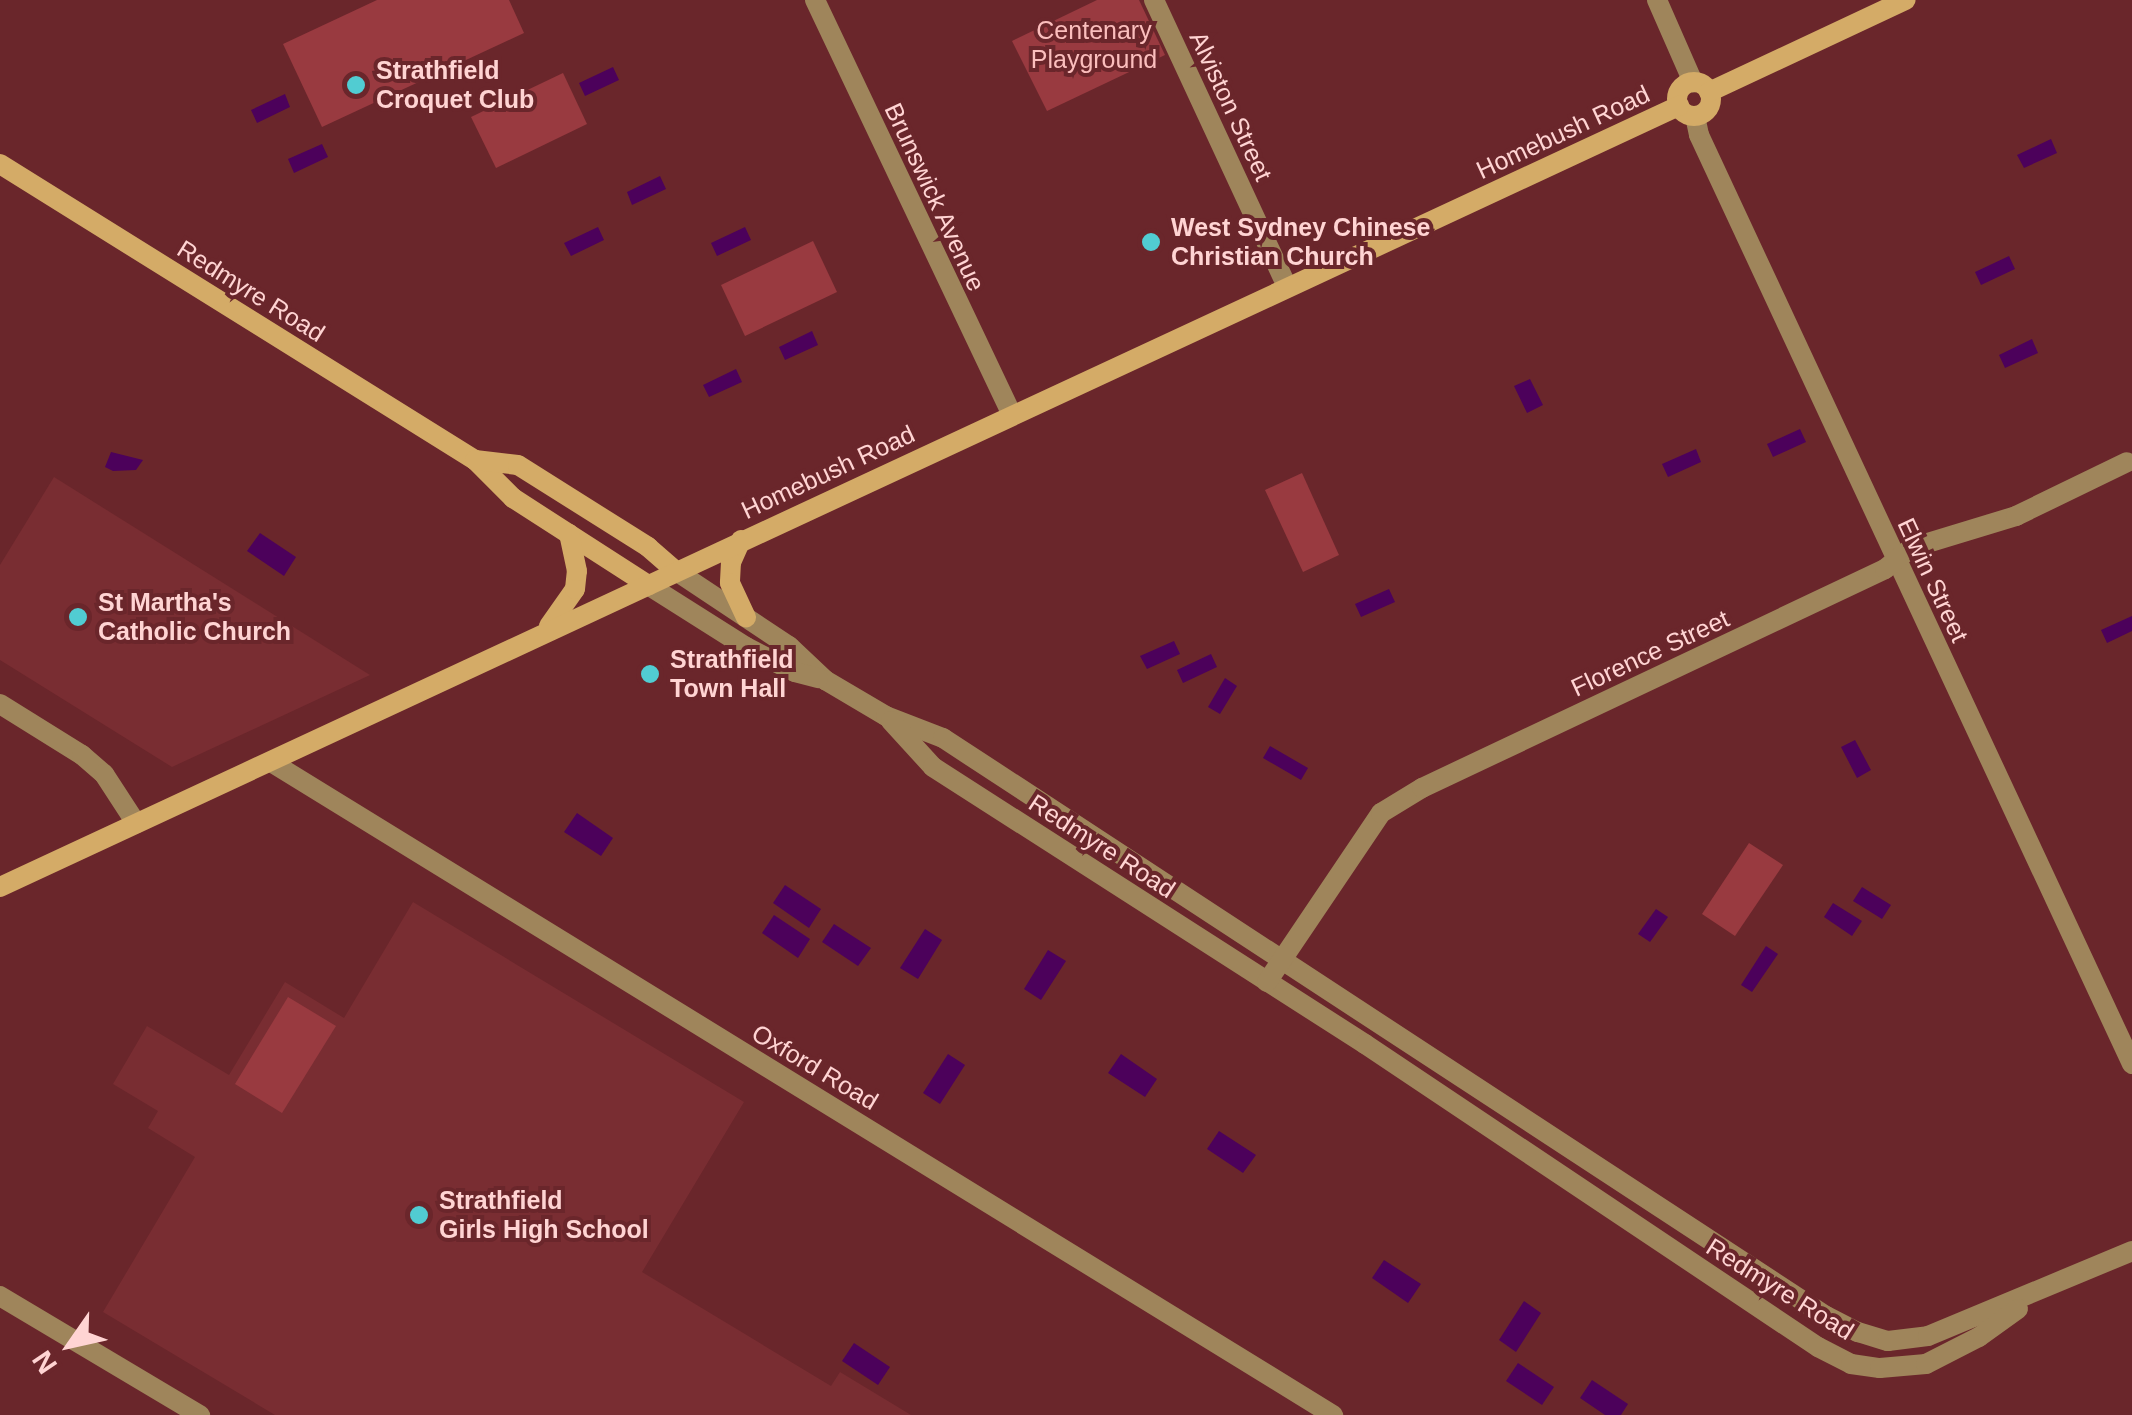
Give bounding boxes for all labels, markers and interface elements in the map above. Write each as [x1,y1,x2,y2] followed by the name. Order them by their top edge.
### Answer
[1031,16,1157,75] park label: Centenary Playground
[1183,27,1279,185] street label: Alviston Street
[376,56,534,115] place label: Strathfield Croquet Club
[345,74,367,96] marker: Strathfield Croquet Club
[1472,79,1654,185] street label: Homebush Road
[878,98,992,296] street label: Brunswick Avenue
[1171,213,1430,272] place label: West Sydney Chinese Christian Church
[1140,231,1162,253] marker: West Sydney Chinese Christian Church
[172,234,330,348] street label: Redmyre Road
[737,419,919,525] street label: Homebush Road
[1891,513,1975,647] street label: Elwin Street
[98,588,291,647] place label: St Martha's Catholic Church
[1566,603,1734,703] street label: Florence Street
[67,606,89,628] marker: St Martha's Catholic Church
[670,645,794,704] place label: Strathfield Town Hall
[639,663,661,685] marker: Strathfield Town Hall
[1023,788,1181,904] street label: Redmyre Road
[747,1018,883,1116] street label: Oxford Road
[439,1186,649,1245] place label: Strathfield Girls High School
[408,1204,430,1226] marker: Strathfield Girls High School
[1701,1232,1859,1346] street label: Redmyre Road
[20,1295,120,1395] north arrow
[26,1345,63,1379] text: N

